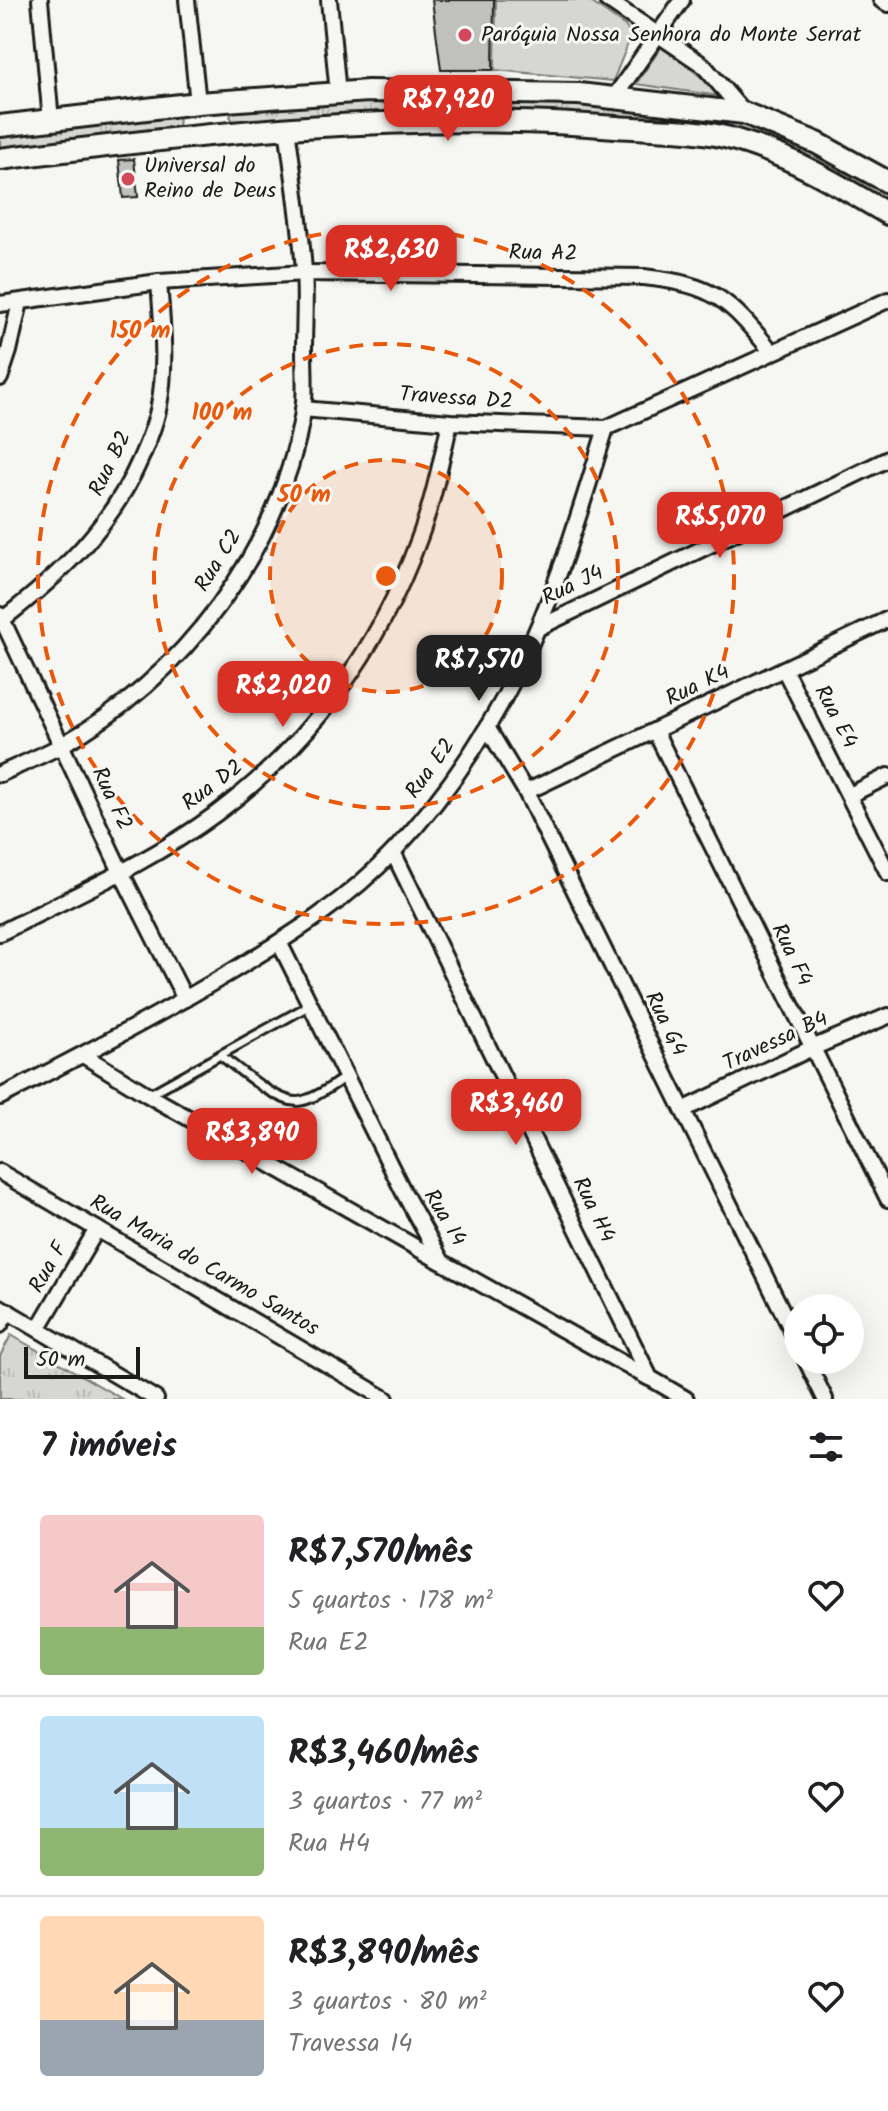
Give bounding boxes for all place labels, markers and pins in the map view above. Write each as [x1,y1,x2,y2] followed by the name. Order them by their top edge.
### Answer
[481,18,862,53] place label: Paróquia Nossa Senhora do Monte Serrat
[456,26,474,44] marker: Paróquia Nossa Senhora do Monte Serrat
[374,75,522,143] pin: R$7,920
[144,149,277,209] place label: Universal do Reino de Deus
[119,170,137,188] marker: Universal do Reino de Deus
[317,225,465,293] pin: R$2,630
[646,492,794,560] pin: R$5,070
[372,562,400,590] centre of rings
[405,635,553,703] pin: R$7,570
[209,661,357,729] pin: R$2,020
[442,1079,590,1147] pin: R$3,460
[178,1108,326,1176] pin: R$3,890

